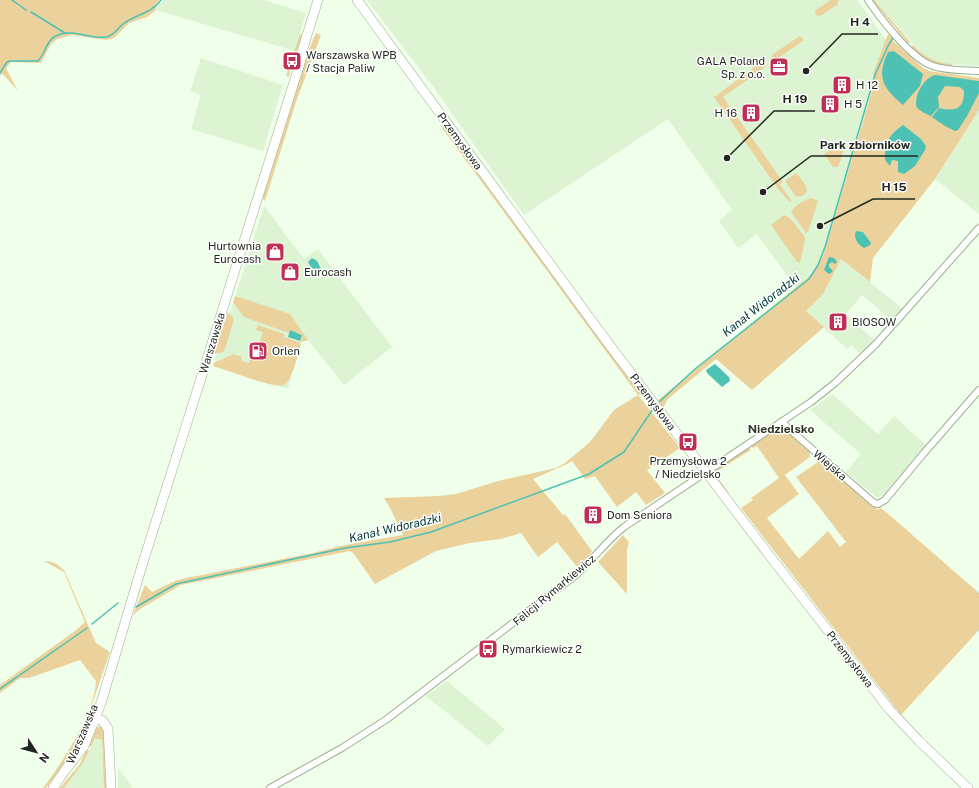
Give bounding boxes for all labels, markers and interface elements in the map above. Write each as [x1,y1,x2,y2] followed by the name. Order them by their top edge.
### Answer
[842,10,878,34] callout: H 4
[850,15,870,29] text: H 4
[306,49,397,74] place label: Warszawska WPB / Stacja Paliw
[281,50,303,72] bus stop icon: Warszawska WPB / Stacja Paliw
[697,55,765,80] place label: GALA Poland Sp. z o.o.
[768,56,790,78] office icon: GALA Poland Sp. z o.o.
[831,74,853,96] building icon: H 12
[856,79,879,91] place label: H 12
[774,87,815,111] callout: H 19
[783,92,808,106] text: H 19
[819,93,841,115] building icon: H 5
[844,98,862,110] place label: H 5
[740,102,762,124] building icon: H 16
[715,107,737,119] place label: H 16
[435,110,485,172] street label: Przemysłowa
[811,132,918,156] callout: Park zbiorników
[820,138,911,152] text: Park zbiorników
[873,175,915,199] callout: H 15
[881,180,907,194] text: H 15
[208,240,261,265] place label: Hurtownia Eurocash
[264,241,286,263] shop icon: Hurtownia Eurocash
[279,261,301,283] shop icon: Eurocash
[304,266,351,278] place label: Eurocash
[720,270,802,340] water label: Kanał Widoradzki
[197,311,227,375] street label: Warszawska
[827,311,849,333] building icon: BIOSOW
[852,316,897,328] place label: BIOSOW
[247,340,269,362] fuel station icon: Orlen
[272,345,300,357] place label: Orlen
[628,371,678,433] street label: Przemysłowa
[748,422,814,436] district label: Niedzielsko
[677,431,699,453] bus stop icon: Przemysłowa 2 / Niedzielsko
[811,447,849,483] street label: Wiejska
[649,455,727,480] place label: Przemysłowa 2 / Niedzielsko
[582,504,604,526] building icon: Dom Seniora
[607,509,672,521] place label: Dom Seniora
[348,511,442,545] water label: Kanał Widoradzki
[510,552,598,628] street label: Felicji Rymarkiewicz
[824,629,876,689] street label: Przemysłowa
[477,638,499,660] bus stop icon: Rymarkiewicz 2
[502,643,582,655] place label: Rymarkiewicz 2
[64,703,100,765] street label: Warszawska
[16,732,56,772] north arrow
[37,751,51,765] text: N

